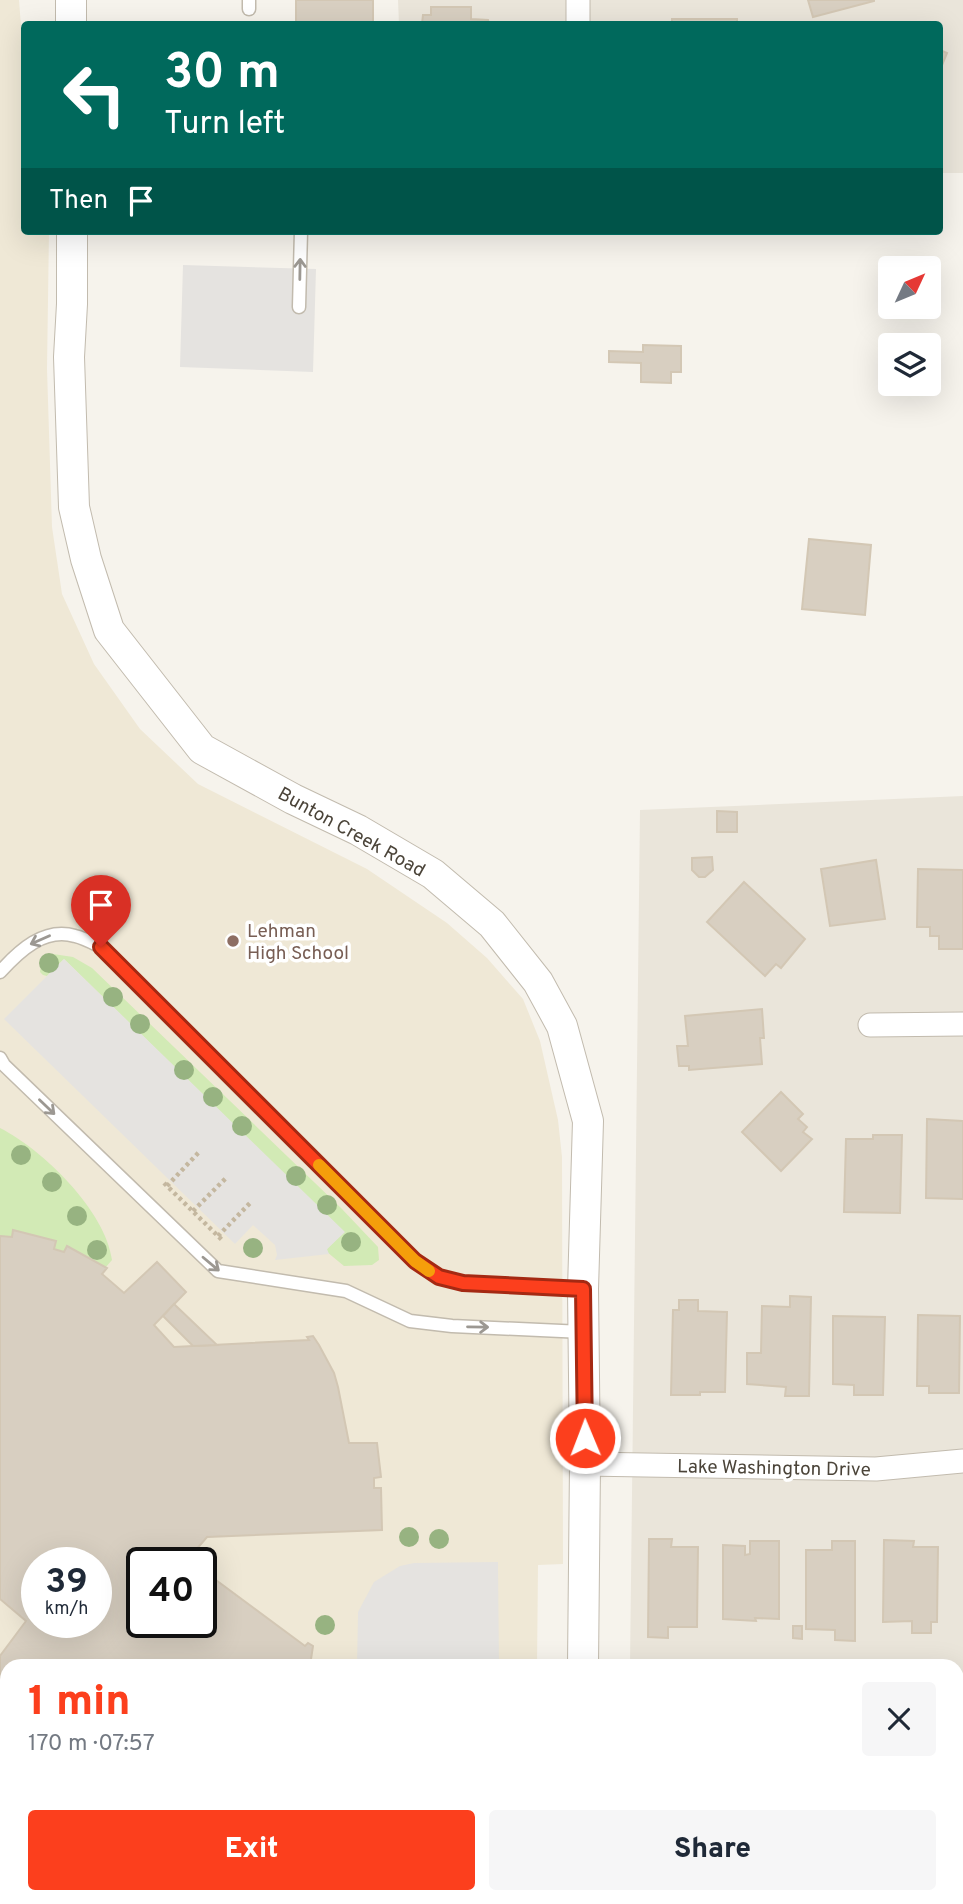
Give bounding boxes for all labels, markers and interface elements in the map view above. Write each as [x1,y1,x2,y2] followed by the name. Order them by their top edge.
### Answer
[164,44,280,106] text: 30 m
[49,49,140,140] icon: left
[164,105,285,145] text: Turn left
[122,182,160,220] icon: arrive
[49,185,108,218] text: Then
[878,256,942,318] north arrow
[878,256,941,396] map controls
[293,258,307,281] one-way arrow
[878,333,941,396] button: layers
[273,782,429,883] street label: Bunton Creek Road
[71,875,131,947] pin
[82,886,120,924] icon: arrive
[247,920,349,966] place label: Lehman High School
[225,933,241,949] marker: Lehman High School
[30,934,51,947] one-way arrow
[39,1098,56,1115] one-way arrow
[202,1256,220,1272] one-way arrow
[466,1320,489,1334] one-way arrow
[548,1401,622,1475] position arrow
[677,1455,871,1483] street label: Lake Washington Drive
[126,1547,217,1638] speed limit sign: 40
[45,1561,88,1605] text: 39
[45,1598,88,1621] text: km/h
[28,1677,131,1730] text: 1 min
[862,1682,936,1756] button: close
[28,1730,155,1759] text: 170 m · 07:57
[28,1810,475,1890] button: Exit
[489,1810,936,1890] button: Share

